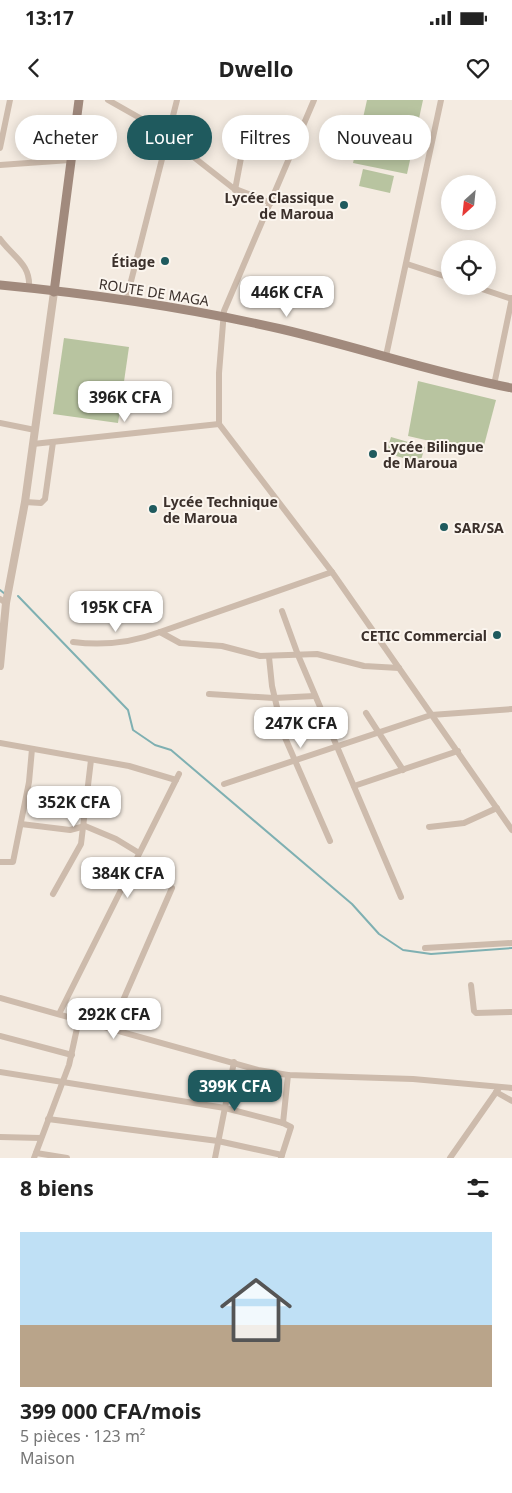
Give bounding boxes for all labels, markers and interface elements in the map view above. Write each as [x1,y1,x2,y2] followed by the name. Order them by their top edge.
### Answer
[25,5,74,31] text: 13:17
[219,53,293,83] text: Dwello
[20,54,48,82] icon: back
[464,54,492,82] icon: heart
[15,115,117,160] chip: Acheter
[127,115,212,160] chip: Louer
[222,115,309,160] chip: Filtres
[319,115,431,160] chip: Nouveau
[441,175,496,230] north arrow
[441,175,496,295] map controls
[225,188,334,223] place label: Lycée Classique de Maroua
[338,199,350,211] marker: Lycée Classique de Maroua
[441,240,496,295] button: locate
[111,252,155,271] place label: Étiage
[159,255,171,267] marker: Étiage
[98,274,210,310] street label: ROUTE DE MAGA
[235,276,339,318] pin: 446K CFA
[251,281,323,303] text: 446K CFA
[73,380,177,423] pin: 396K CFA
[89,386,161,408] text: 396K CFA
[383,437,484,472] place label: Lycée Bilingue de Maroua
[367,448,379,460] marker: Lycée Bilingue de Maroua
[163,492,278,527] place label: Lycée Technique de Maroua
[147,503,159,515] marker: Lycée Technique de Maroua
[454,518,504,537] place label: SAR/SA
[438,521,450,533] marker: SAR/SA
[64,590,168,633] pin: 195K CFA
[80,596,152,618] text: 195K CFA
[361,626,487,645] place label: CETIC Commercial
[491,629,503,641] marker: CETIC Commercial
[249,706,353,749] pin: 247K CFA
[265,712,337,734] text: 247K CFA
[22,786,126,828] pin: 352K CFA
[38,791,110,813] text: 352K CFA
[76,856,180,899] pin: 384K CFA
[92,862,164,884] text: 384K CFA
[62,998,166,1040] pin: 292K CFA
[78,1003,150,1025] text: 292K CFA
[183,1070,287,1112] pin: 399K CFA
[199,1075,271,1097] text: 399K CFA
[20,1174,94,1202] text: 8 biens
[464,1174,492,1202] icon: filters
[211,1265,301,1355] icon: home
[20,1397,201,1425] text: 399 000 CFA/mois
[20,1425,145,1447] text: 5 pièces · 123 m²
[20,1447,75,1469] text: Maison

